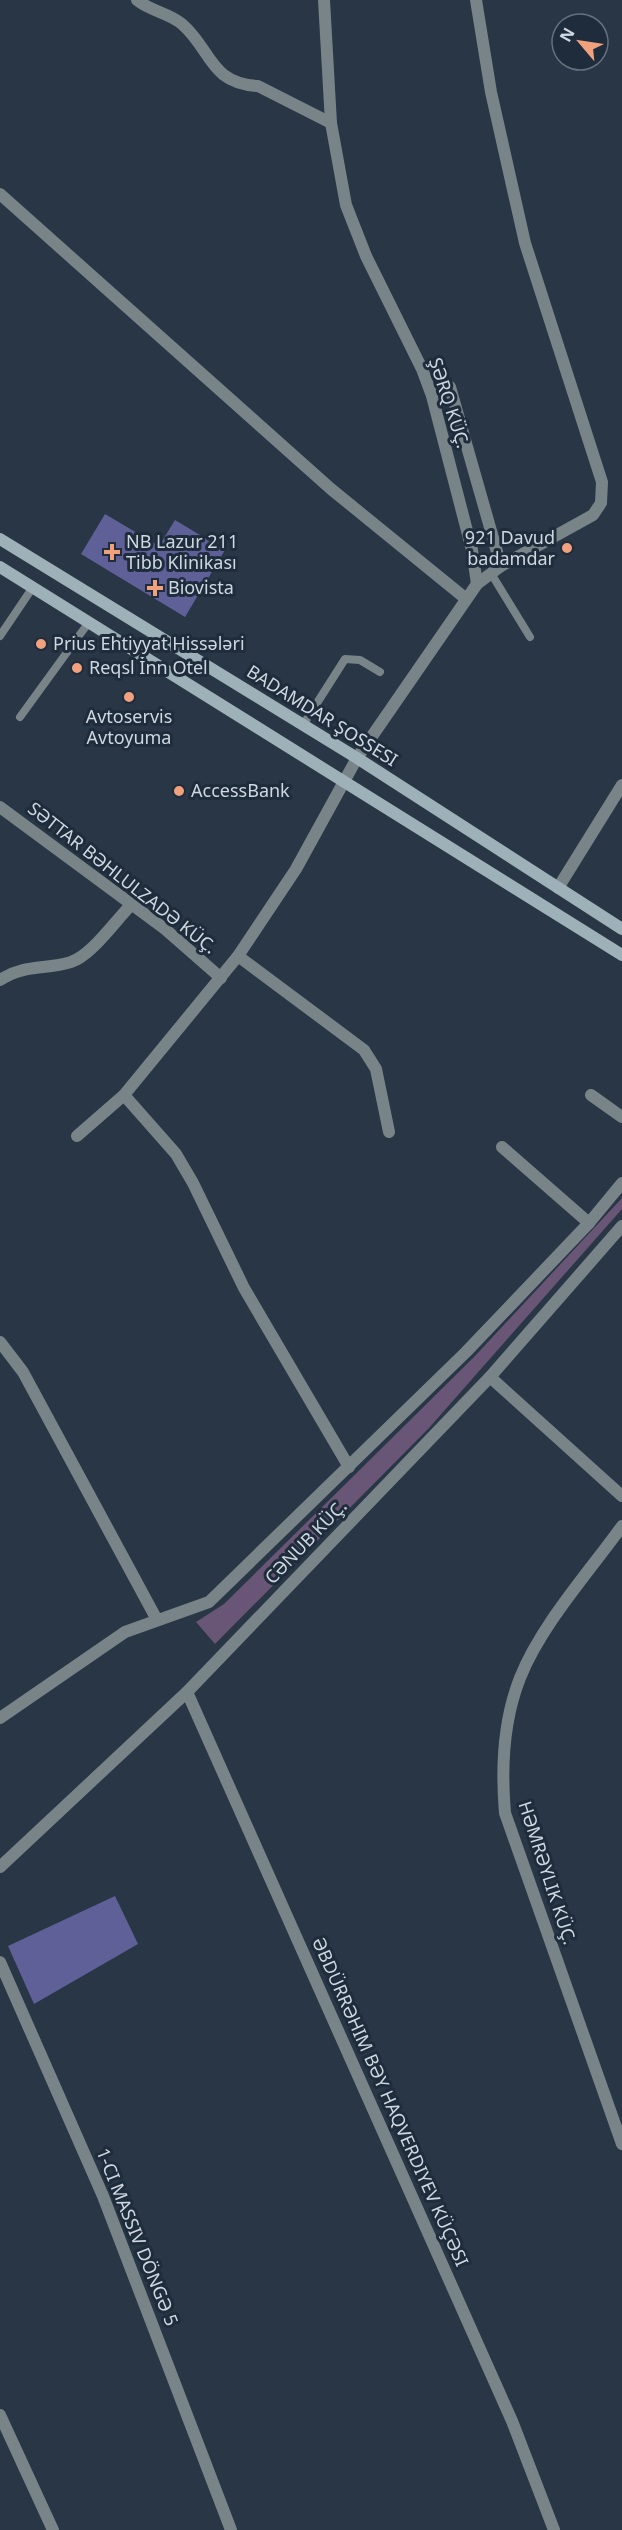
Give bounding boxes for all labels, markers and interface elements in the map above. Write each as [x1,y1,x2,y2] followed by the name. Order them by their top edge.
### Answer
[550,12,610,72] north arrow
[554,24,580,46] text: N
[424,354,476,451] street label: ŞƏRQ KÜÇ.
[465,525,556,570] place label: 921 Davud badamdar
[126,529,238,574] place label: NB Lazur 211 Tibb Klinikası
[560,541,574,555] marker: 921 Davud badamdar
[103,543,121,561] marker: NB Lazur 211 Tibb Klinikası
[168,575,234,599] place label: Biovista
[146,579,164,597] marker: Biovista
[53,631,245,655] place label: Prius Ehtiyyat Hissәlәri
[34,637,48,651] marker: Prius Ehtiyyat Hissәlәri
[89,655,208,679] place label: Reqsl İnn Otel
[243,659,403,771] street label: BADAMDAR ŞOSSESI
[70,661,84,675] marker: Reqsl İnn Otel
[122,690,136,704] marker: Avtoservis Avtoyuma
[86,704,172,749] place label: Avtoservis Avtoyuma
[191,778,290,802] place label: AccessBank
[172,784,186,798] marker: AccessBank
[23,796,222,958] street label: SƏTTAR BƏHLULZADƏ KÜÇ.
[259,1494,352,1589] street label: CƏNUB KÜÇ.
[513,1798,582,1947] street label: HƏMRƏYLIK KÜÇ.
[307,1933,475,2270] street label: ƏBDÜRRƏHIM BƏY HAQVERDIYEV KÜÇƏSI
[91,2144,185,2329] street label: 1-CI MASSIV DÖNGƏ 5

